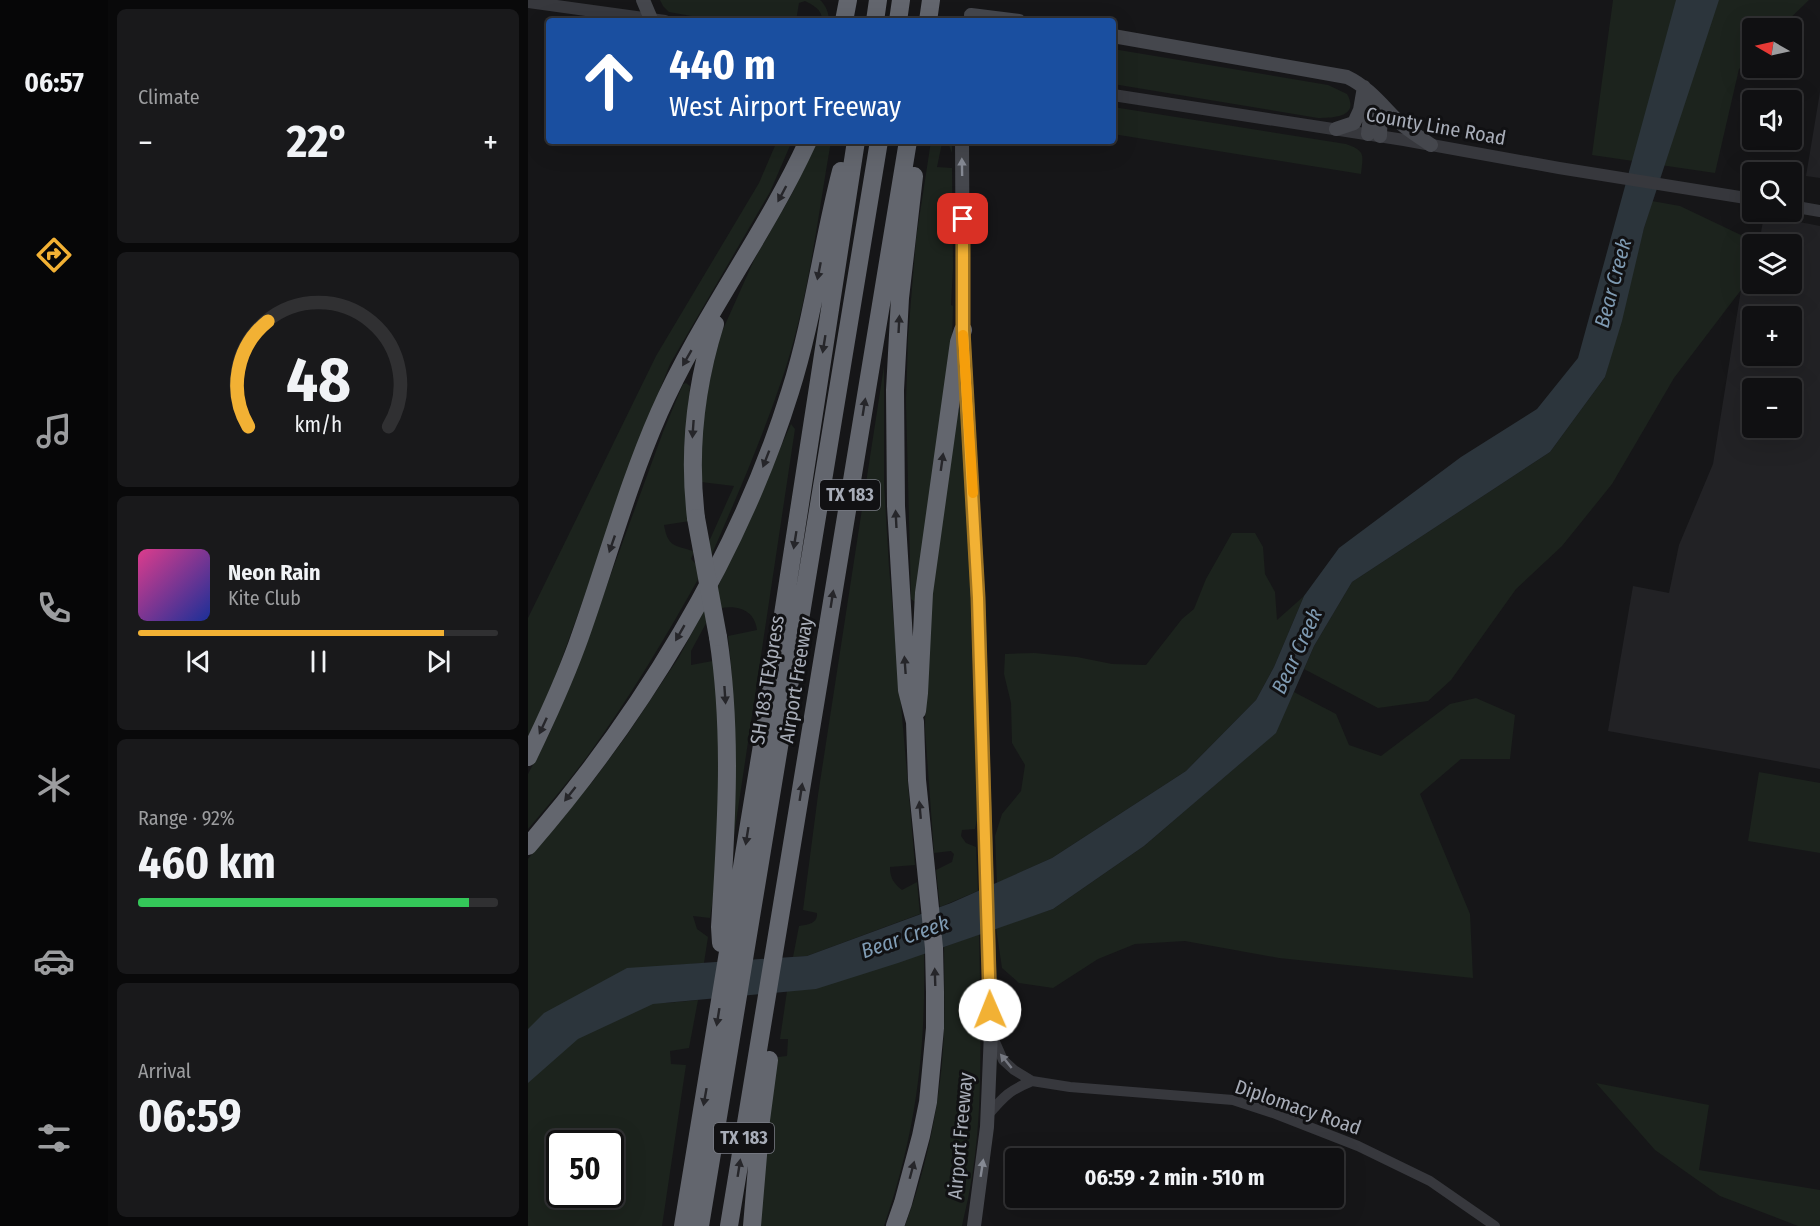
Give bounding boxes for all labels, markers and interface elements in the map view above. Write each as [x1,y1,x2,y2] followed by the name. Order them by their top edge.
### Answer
[1742,18,1802,78] north arrow
[1742,18,1802,438] map controls
[669,40,776,90] text: 440 m
[570,42,648,120] icon: ahead
[24,67,84,99] text: 06:57
[138,85,200,109] text: Climate
[1742,90,1802,150] button: sound
[669,91,901,123] text: West Airport Freeway
[1364,102,1508,150] street label: County Line Road
[287,115,349,169] text: 22°
[138,123,153,163] text: −
[483,123,498,163] text: +
[957,157,967,176] one-way arrow
[1742,162,1802,222] button: search
[777,185,787,202] one-way arrow
[937,193,988,244] pin
[946,202,979,235] icon: arrive
[33,234,75,276] icon: directions
[1742,234,1802,294] button: layers
[1589,235,1637,331] water label: Bear Creek
[814,262,823,281] one-way arrow
[1742,306,1802,366] button: +
[894,315,903,334] one-way arrow
[820,335,829,354] one-way arrow
[285,343,351,418] text: 48
[682,350,692,367] one-way arrow
[1742,378,1802,438] button: −
[860,397,869,416] one-way arrow
[33,410,75,452] icon: music
[294,412,342,438] text: km/h
[689,420,698,439] one-way arrow
[761,450,771,468] one-way arrow
[938,452,947,471] one-way arrow
[820,480,880,510] road number: TX 183
[892,510,901,529] one-way arrow
[790,530,799,549] one-way arrow
[606,535,616,553] one-way arrow
[228,559,321,586] text: Neon Rain
[228,586,301,610] text: Kite Club
[33,587,75,629] icon: phone
[828,590,837,609] one-way arrow
[1266,604,1328,698] water label: Bear Creek
[745,614,789,746] street label: SH 183 TEXpress
[774,615,818,745] street label: Airport Freeway
[675,625,685,642] one-way arrow
[182,645,215,678] icon: previous
[302,645,335,678] icon: pause
[422,645,455,678] icon: next
[901,655,910,674] one-way arrow
[720,685,729,704] one-way arrow
[538,717,547,734] one-way arrow
[33,764,75,806] icon: climate
[796,782,805,801] one-way arrow
[564,786,577,802] one-way arrow
[915,801,925,820] one-way arrow
[138,806,235,830] text: Range · 92%
[742,827,751,846] one-way arrow
[138,836,276,890] text: 460 km
[857,910,953,964] water label: Bear Creek
[33,940,75,982] icon: car
[930,968,940,987] one-way arrow
[958,978,1022,1042] position arrow
[713,1007,722,1026] one-way arrow
[1000,1053,1013,1069] one-way arrow
[138,1059,191,1083] text: Arrival
[942,1071,978,1201] street label: Airport Freeway
[1232,1074,1364,1140] street label: Diplomacy Road
[700,1087,709,1106] one-way arrow
[138,1089,241,1143] text: 06:59
[33,1117,75,1159] icon: filters
[714,1123,774,1153] road number: TX 183
[546,1130,624,1208] speed limit sign: 50
[735,1159,744,1178] one-way arrow
[978,1159,987,1178] one-way arrow
[908,1161,918,1179] one-way arrow
[1084,1164,1265,1191] text: 06:59 · 2 min · 510 m

